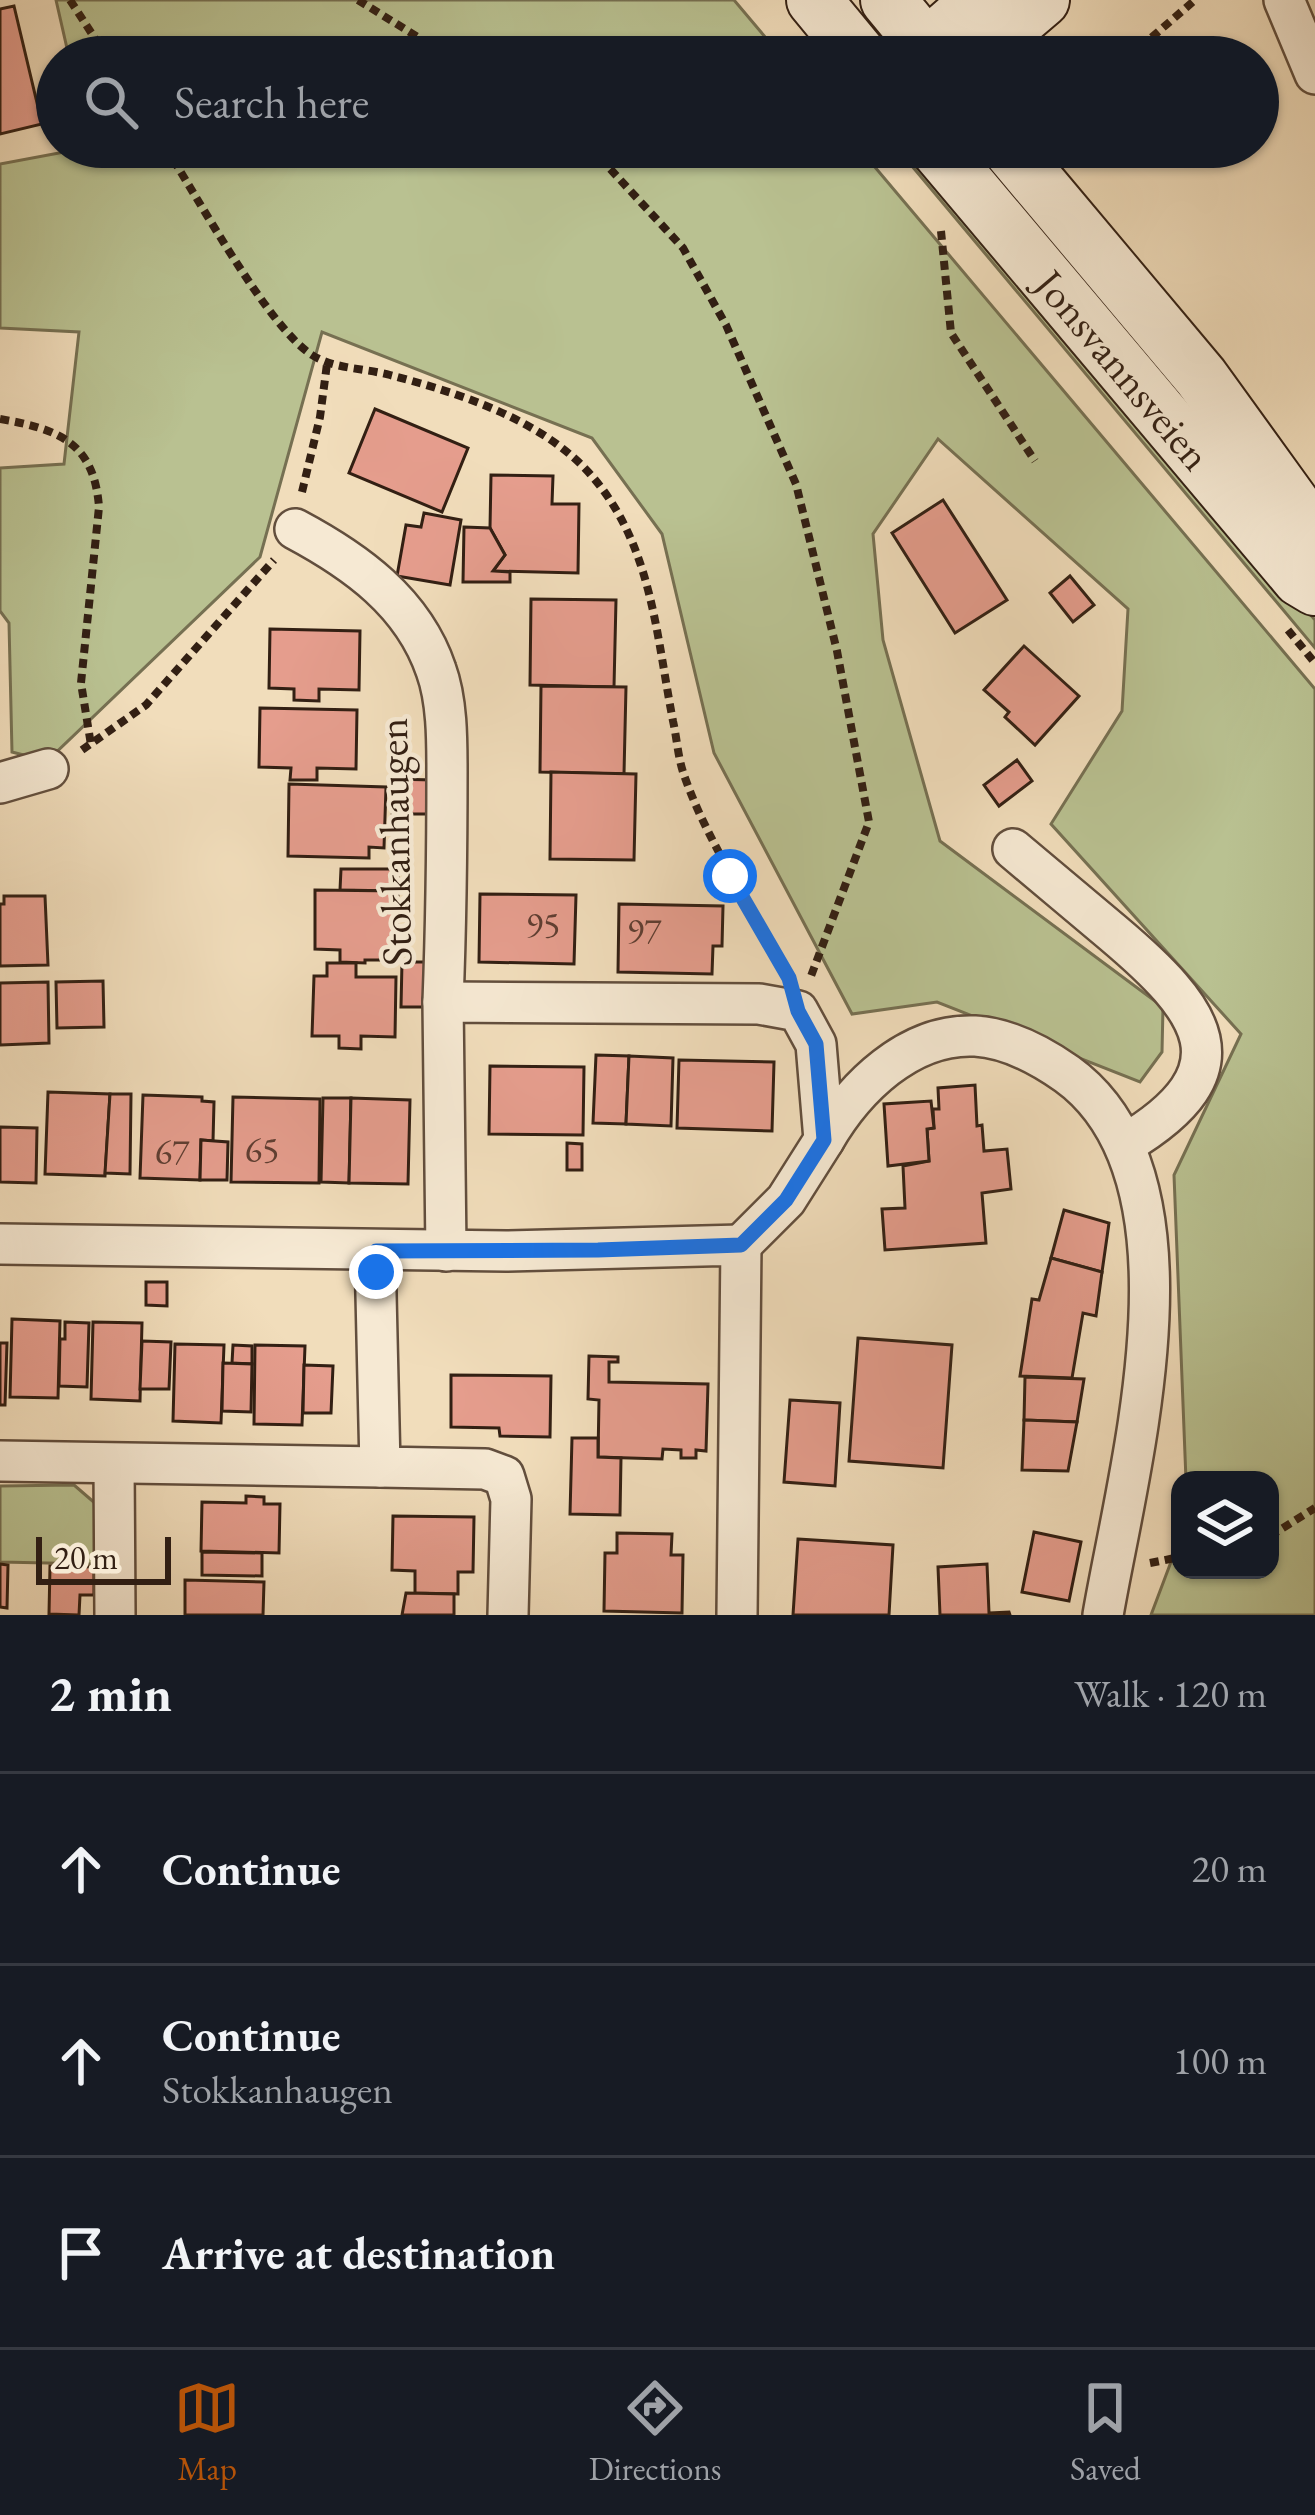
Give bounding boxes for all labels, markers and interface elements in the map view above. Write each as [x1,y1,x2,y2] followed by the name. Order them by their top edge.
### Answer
[36,36,1279,168] search box
[78,69,144,135] icon: search
[174,73,369,131] text: Search here
[1021,256,1223,482] street label: Jonsvannsveien
[365,717,424,967] street label: Stokkanhaugen
[703,849,757,903] route start
[526,901,560,948] house number: 95
[627,907,662,954] house number: 97
[245,1126,279,1173] house number: 65
[155,1128,190,1175] house number: 67
[349,1245,403,1299] route end
[1171,1471,1279,1579] map controls
[1171,1471,1279,1579] button: layers
[36,1531,171,1584] scale bar
[54,1536,118,1579] text: 20 m
[48,1660,172,1726] text: 2 min
[1074,1668,1267,1719] text: Walk · 120 m
[48,1836,114,1902] icon: ahead
[162,1840,340,1898] text: Continue
[1191,1843,1267,1894] text: 20 m
[162,2006,340,2064] text: Continue
[48,2028,114,2094] icon: ahead
[1173,2035,1267,2086] text: 100 m
[162,2064,393,2115] text: Stokkanhaugen
[48,2220,114,2286] icon: arrive
[162,2224,555,2282] text: Arrive at destination
[174,2375,240,2490] tab: Map
[589,2375,722,2490] tab: Directions
[1070,2375,1141,2490] tab: Saved

